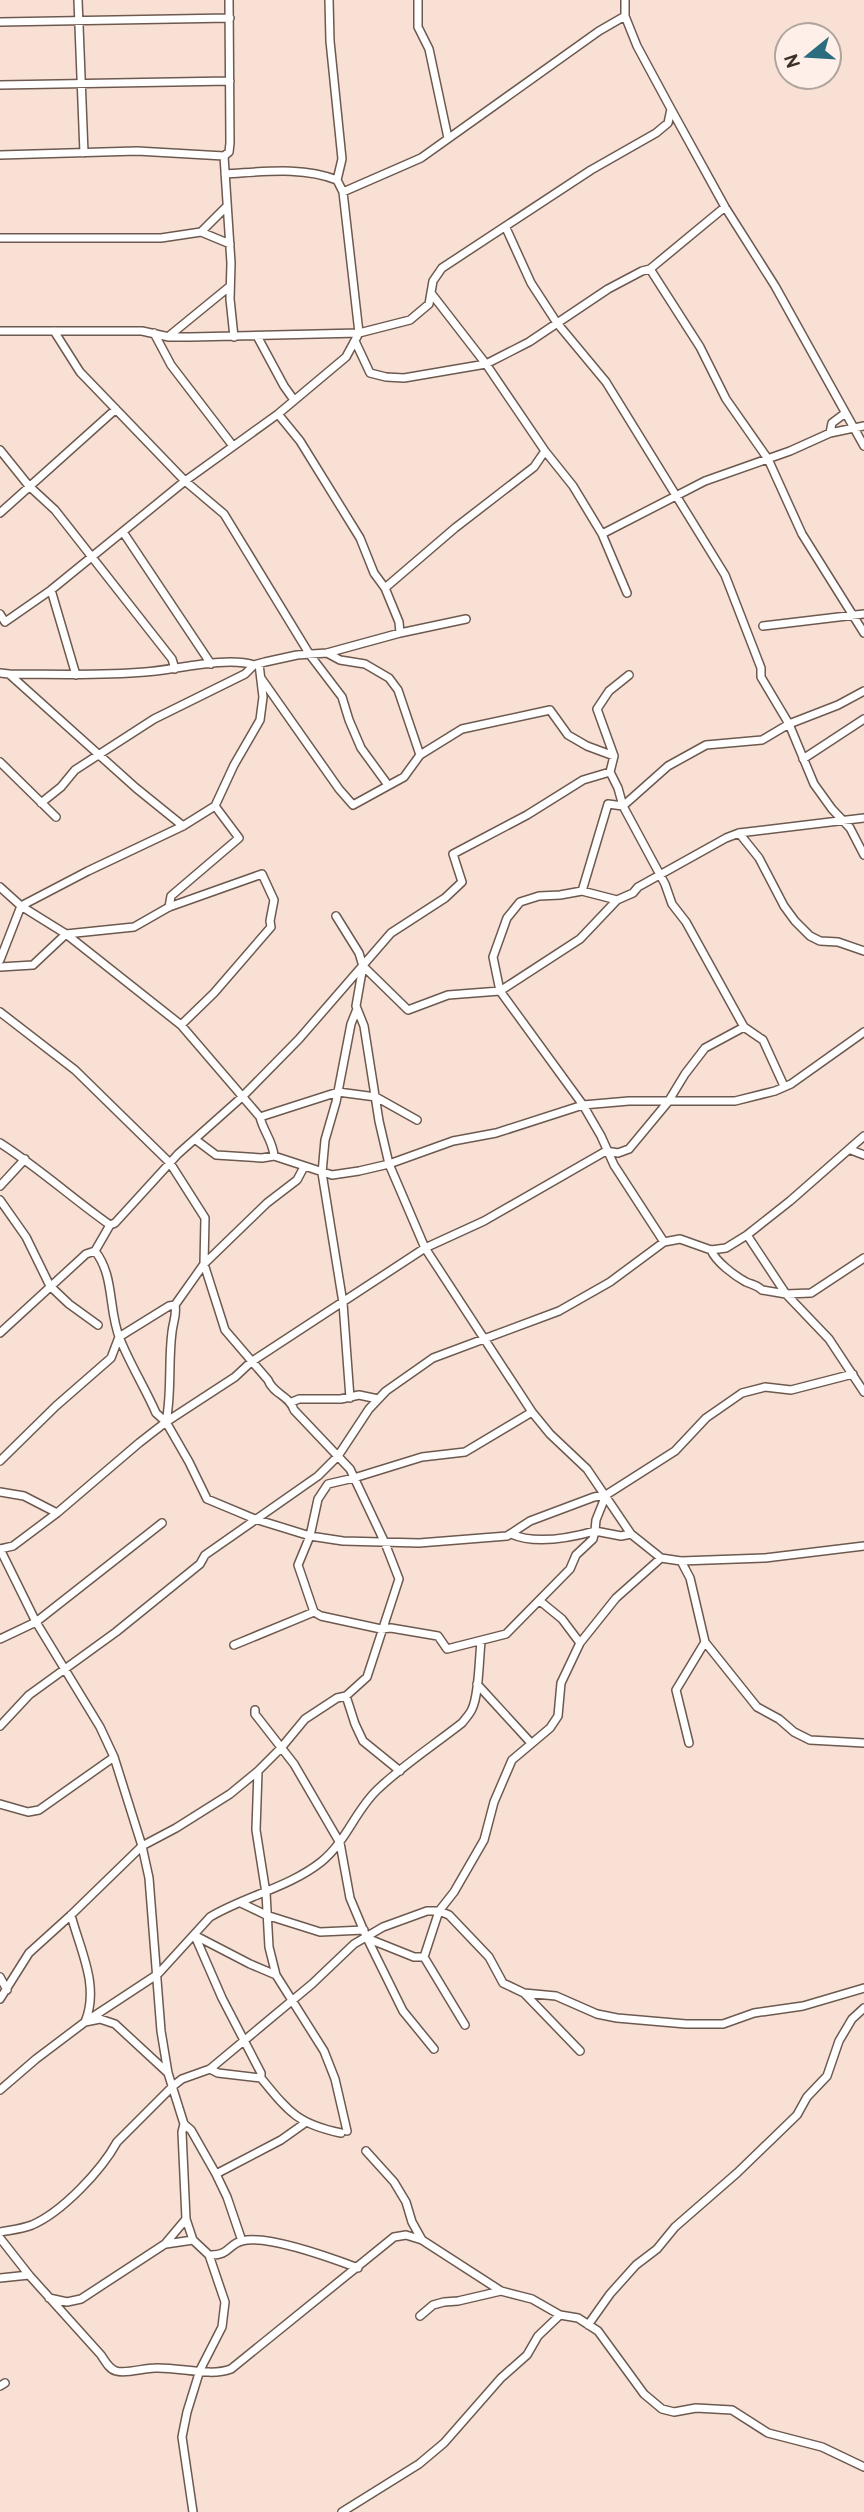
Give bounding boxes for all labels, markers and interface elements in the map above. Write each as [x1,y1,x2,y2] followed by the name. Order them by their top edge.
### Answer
[773,21,843,91] north arrow
[780,50,807,71] text: N

